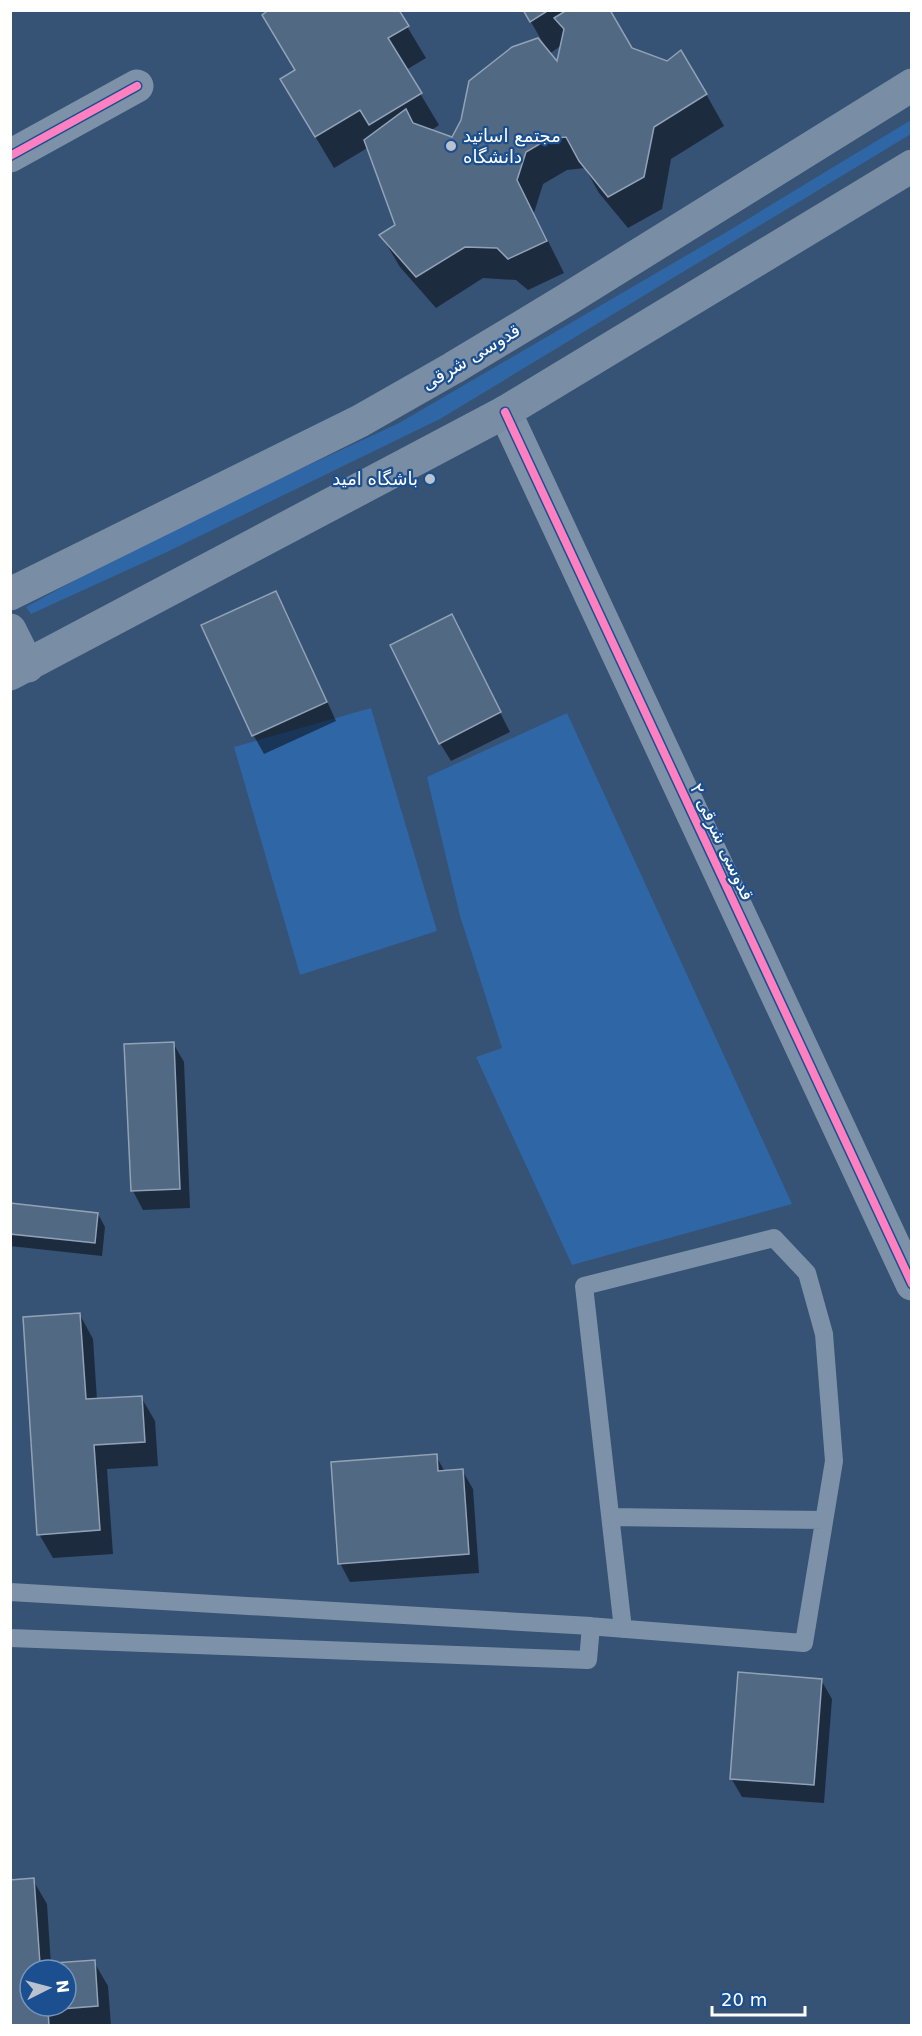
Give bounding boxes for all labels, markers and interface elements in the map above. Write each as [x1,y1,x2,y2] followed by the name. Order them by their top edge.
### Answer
[463,125,561,167] place label: مجتمع اساتید دانشگاه
[444,139,458,153] marker: مجتمع اساتید دانشگاه
[418,319,524,395] street label: قدوسی شرقی
[332,468,418,489] place label: باشگاه امید
[423,472,437,486] marker: باشگاه امید
[685,780,759,904] street label: قدوسی شرقی ۲
[18,1958,78,2018] north arrow
[52,1979,73,1994] text: N
[712,1979,805,2017] scale bar
[721,1989,767,2010] text: 20 m

